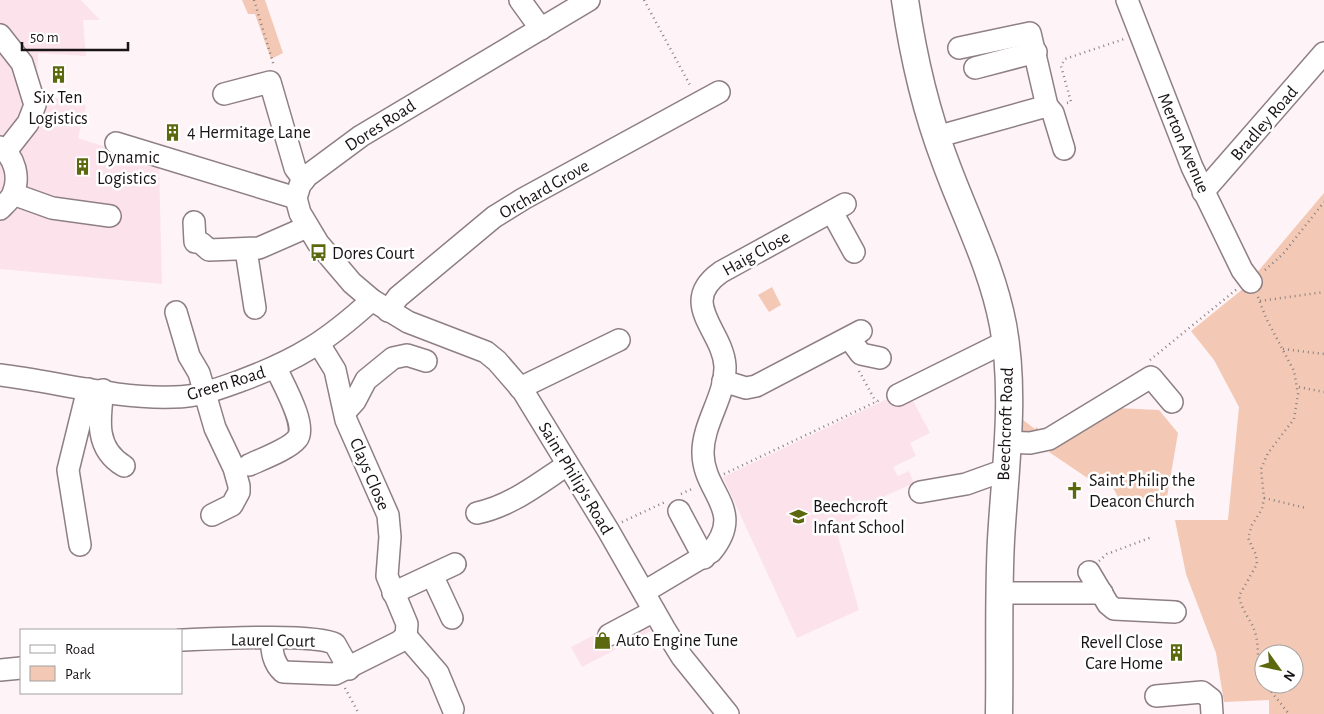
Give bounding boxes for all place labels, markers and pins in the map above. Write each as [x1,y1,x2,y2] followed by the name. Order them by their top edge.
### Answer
[48,64,68,84] building icon: Six Ten Logistics
[28,89,88,128] place label: Six Ten Logistics
[163,122,183,142] building icon: 4 Hermitage Lane
[187,124,311,142] place label: 4 Hermitage Lane
[97,149,159,188] place label: Dynamic Logistics
[73,157,93,177] building icon: Dynamic Logistics
[308,243,328,263] bus stop icon: Dores Court
[332,245,415,263] place label: Dores Court
[1089,472,1195,511] place label: Saint Philip the Deacon Church
[1065,480,1085,500] church icon: Saint Philip the Deacon Church
[813,498,905,537] place label: Beechcroft Infant School
[789,506,809,526] school or university icon: Beechcroft Infant School
[592,630,612,650] shop icon: Auto Engine Tune
[616,632,738,650] place label: Auto Engine Tune
[1080,634,1163,673] place label: Revell Close Care Home
[1167,642,1187,662] building icon: Revell Close Care Home

